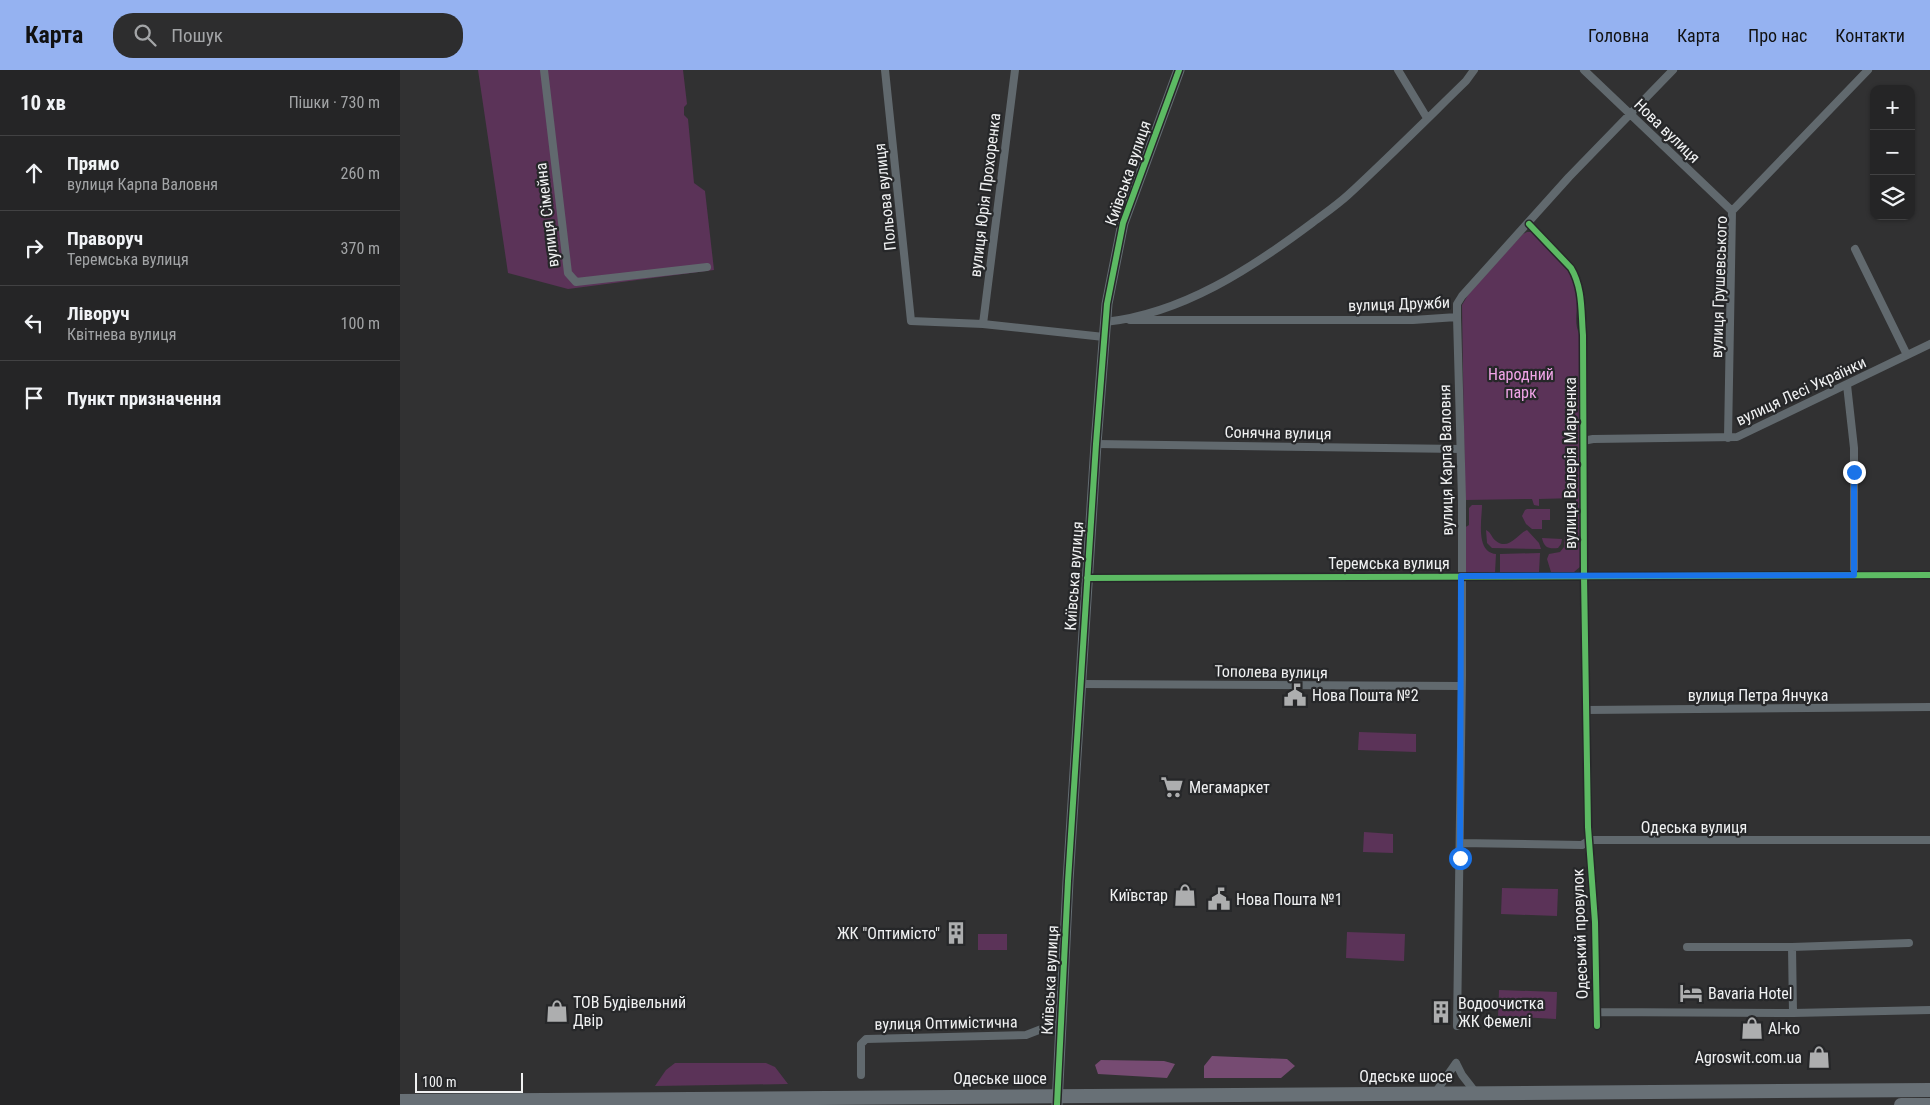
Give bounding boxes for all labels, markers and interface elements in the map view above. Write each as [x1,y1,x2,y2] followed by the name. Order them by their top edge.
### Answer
[113,13,463,58] search box
[25,21,83,49] text: Карта
[131,21,159,49] icon: search
[171,24,223,47] text: Пошук
[1588,25,1649,46] text: Головна
[1677,25,1720,46] text: Карта
[1748,25,1807,46] text: Про нас
[1835,25,1905,46] text: Контакти
[1870,85,1915,220] map controls
[1870,85,1915,130] button: +
[20,91,66,115] text: 10 хв
[289,93,380,112] text: Пішки · 730 m
[1630,95,1704,167] street label: Нова вулиця
[966,112,1004,278] street label: вулиця Юрія Прохоренка
[1101,118,1155,228] street label: Київська вулиця
[1870,130,1915,175] button: −
[870,142,900,252] street label: Польова вулиця
[67,152,120,175] text: Прямо
[20,159,48,187] icon: ahead
[531,162,563,268] street label: вулиця Сімейна
[341,164,380,183] text: 260 m
[67,175,218,194] text: вулиця Карпа Валовня
[1870,175,1915,220] button: layers
[1707,216,1731,358] street label: вулиця Грушевського
[67,227,143,250] text: Праворуч
[20,234,48,262] icon: right
[341,239,380,258] text: 370 m
[67,250,189,269] text: Теремська вулиця
[1348,293,1450,315] street label: вулиця Дружби
[67,302,129,325] text: Ліворуч
[20,309,48,337] icon: left
[341,314,380,333] text: 100 m
[67,325,176,344] text: Квітнева вулиця
[1733,352,1869,430] street label: вулиця Лесі Українки
[1488,365,1554,402] park label: Народний парк
[1561,377,1580,549] street label: вулиця Валерія Марченка
[20,384,48,412] icon: arrive
[1435,384,1457,536] street label: вулиця Карпа Валовня
[67,387,221,410] text: Пункт призначення
[1224,423,1332,443] street label: Сонячна вулиця
[1843,461,1866,484] route end
[1061,521,1087,631] street label: Київська вулиця
[1328,554,1450,573] street label: Теремська вулиця
[1214,662,1328,682] street label: Тополева вулиця
[1282,682,1308,708] public building icon: Нова Пошта №2
[1312,686,1419,705] place label: Нова Пошта №2
[1688,686,1828,705] street label: вулиця Петра Янчука
[1159,774,1185,800] supermarket icon: Мегамаркет
[1189,778,1270,797] place label: Мегамаркет
[1641,818,1747,837] street label: Одеська вулиця
[1449,847,1472,870] route start
[1568,868,1592,1000] street label: Одеський провулок
[1172,882,1198,908] shop icon: Київстар
[1110,886,1168,905] place label: Київстар
[1206,886,1232,912] public building icon: Нова Пошта №1
[1236,890,1343,909] place label: Нова Пошта №1
[943,920,969,946] building icon: ЖК "Оптимісто"
[837,924,940,943] place label: ЖК "Оптимісто"
[1038,925,1062,1035] street label: Київська вулиця
[1678,980,1704,1006] hotel icon: Bavaria Hotel
[1708,984,1792,1003] place label: Bavaria Hotel
[573,993,686,1030] place label: ТОВ Будівельний Двір
[1458,994,1544,1031] place label: Водоочистка ЖК Фемелі
[544,998,570,1024] shop icon: ТОВ Будівельний Двір
[1428,999,1454,1025] building icon: Водоочистка ЖК Фемелі
[874,1012,1018,1034] street label: вулиця Оптимістична
[1739,1015,1765,1041] shop icon: Al-ko
[1768,1019,1800,1038] place label: Al-ko
[1806,1044,1832,1070] shop icon: Agroswit.com.ua
[1695,1048,1802,1067] place label: Agroswit.com.ua
[1359,1067,1453,1086] street label: Одеське шосе
[953,1069,1047,1088] street label: Одеське шосе
[415,1070,522,1093] scale bar
[422,1074,457,1090] text: 100 m

